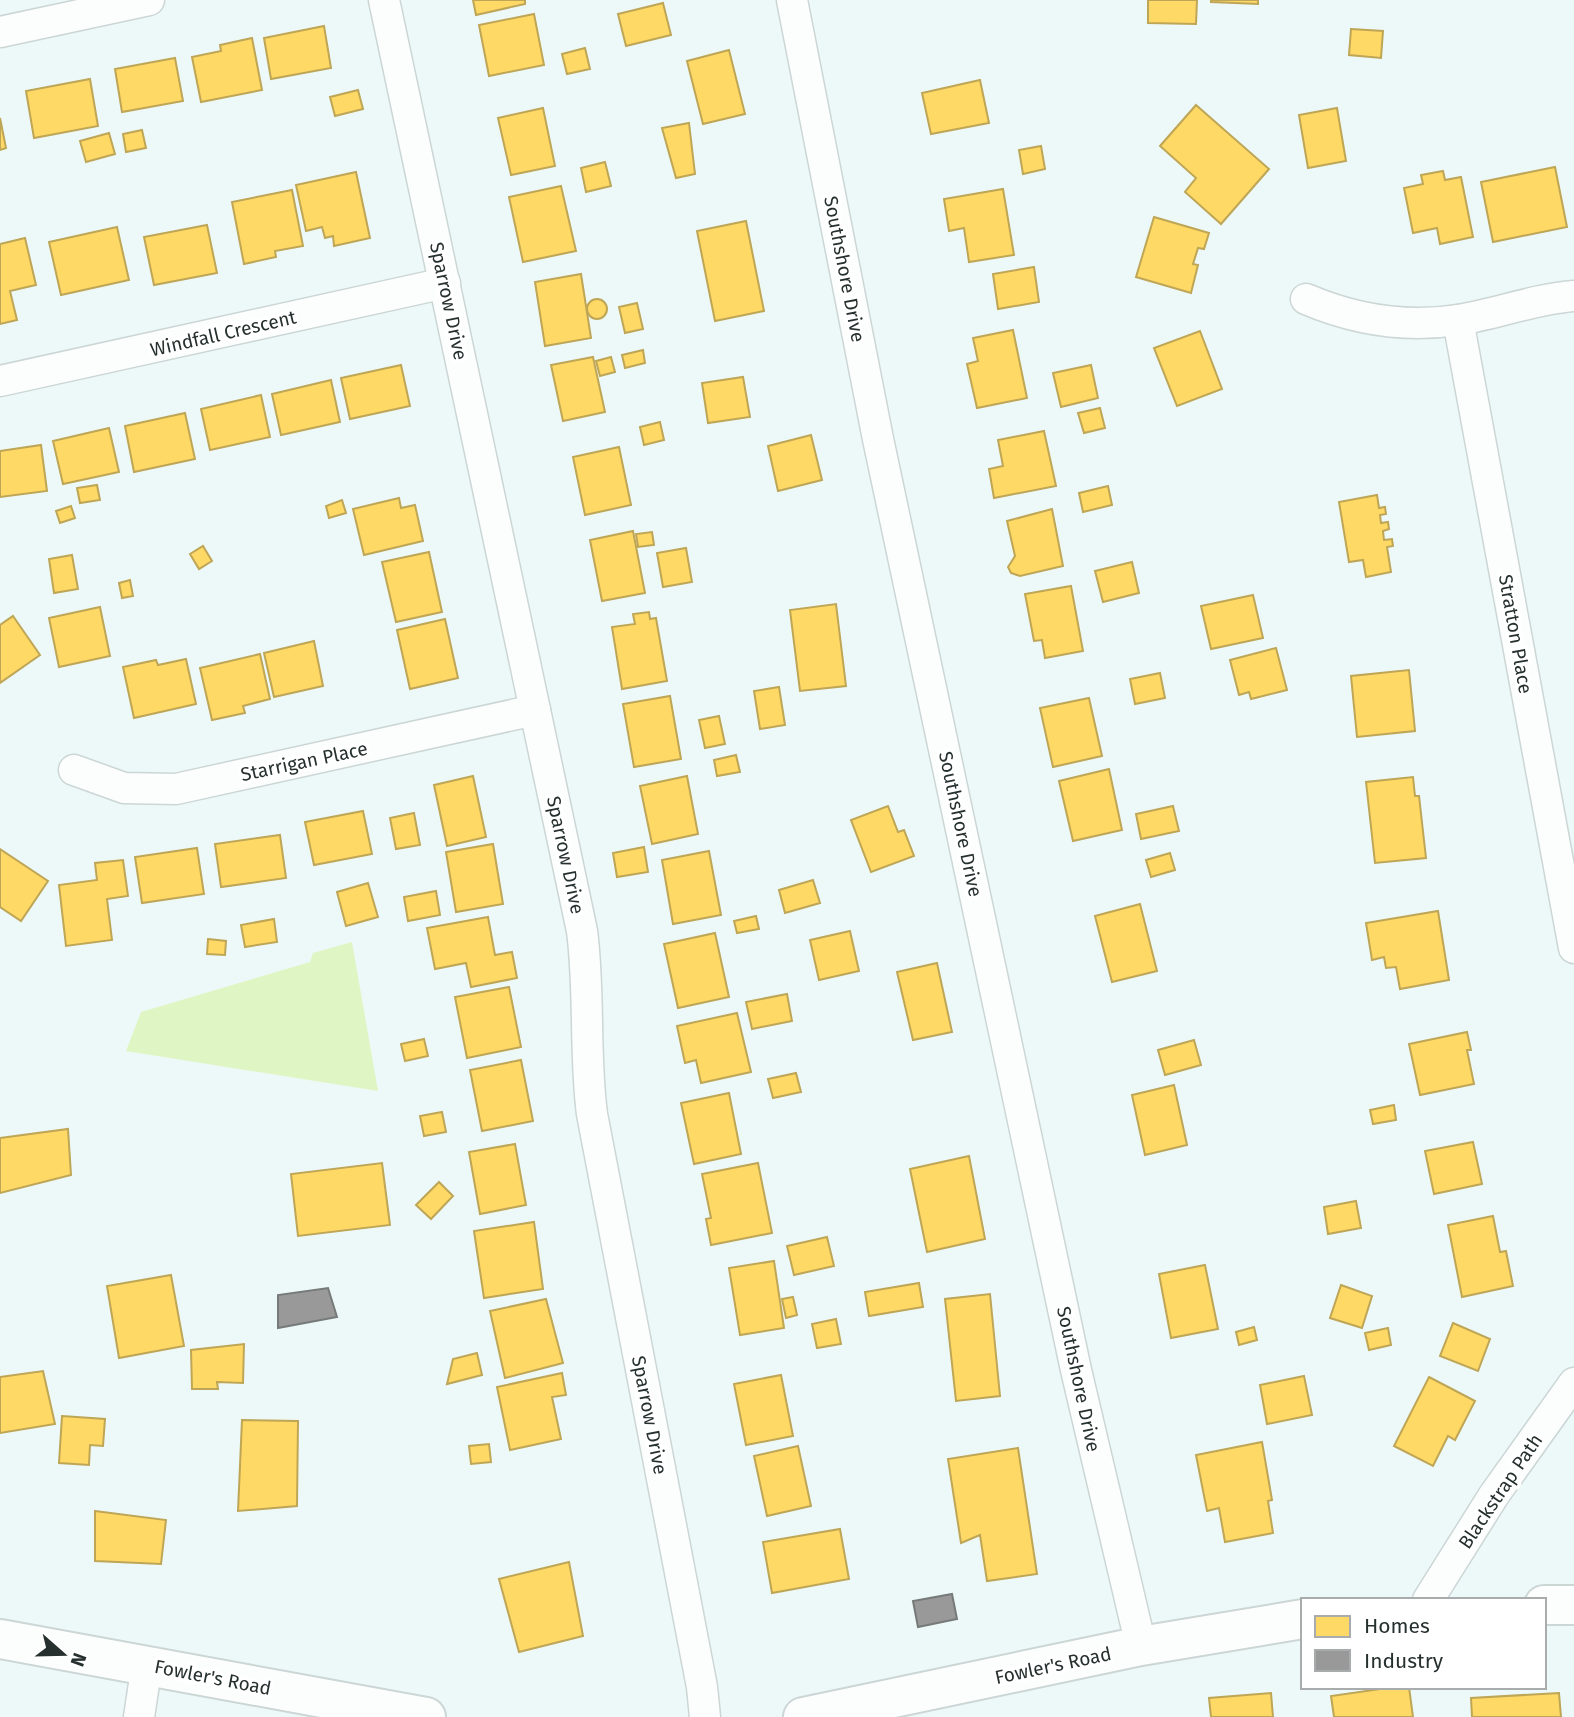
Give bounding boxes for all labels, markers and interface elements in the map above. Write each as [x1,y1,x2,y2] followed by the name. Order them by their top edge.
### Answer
[819,194,870,344] street label: Southshore Drive
[425,240,472,362] street label: Sparrow Drive
[148,305,299,361] street label: Windfall Crescent
[1494,573,1537,695] street label: Stratton Place
[239,737,370,786] street label: Starrigan Place
[934,749,987,899] street label: Southshore Drive
[542,794,589,916] street label: Sparrow Drive
[1052,1304,1105,1454] street label: Southshore Drive
[627,1354,672,1476] street label: Sparrow Drive
[1454,1430,1547,1553] street label: Blackstrap Path
[1301,1598,1546,1689] legend
[1364,1613,1430,1639] text: Homes
[28,1619,98,1689] north arrow
[993,1642,1113,1689] street label: Fowler's Road
[1364,1648,1444,1674] text: Industry
[66,1650,91,1670] text: N
[153,1655,273,1700] street label: Fowler's Road

